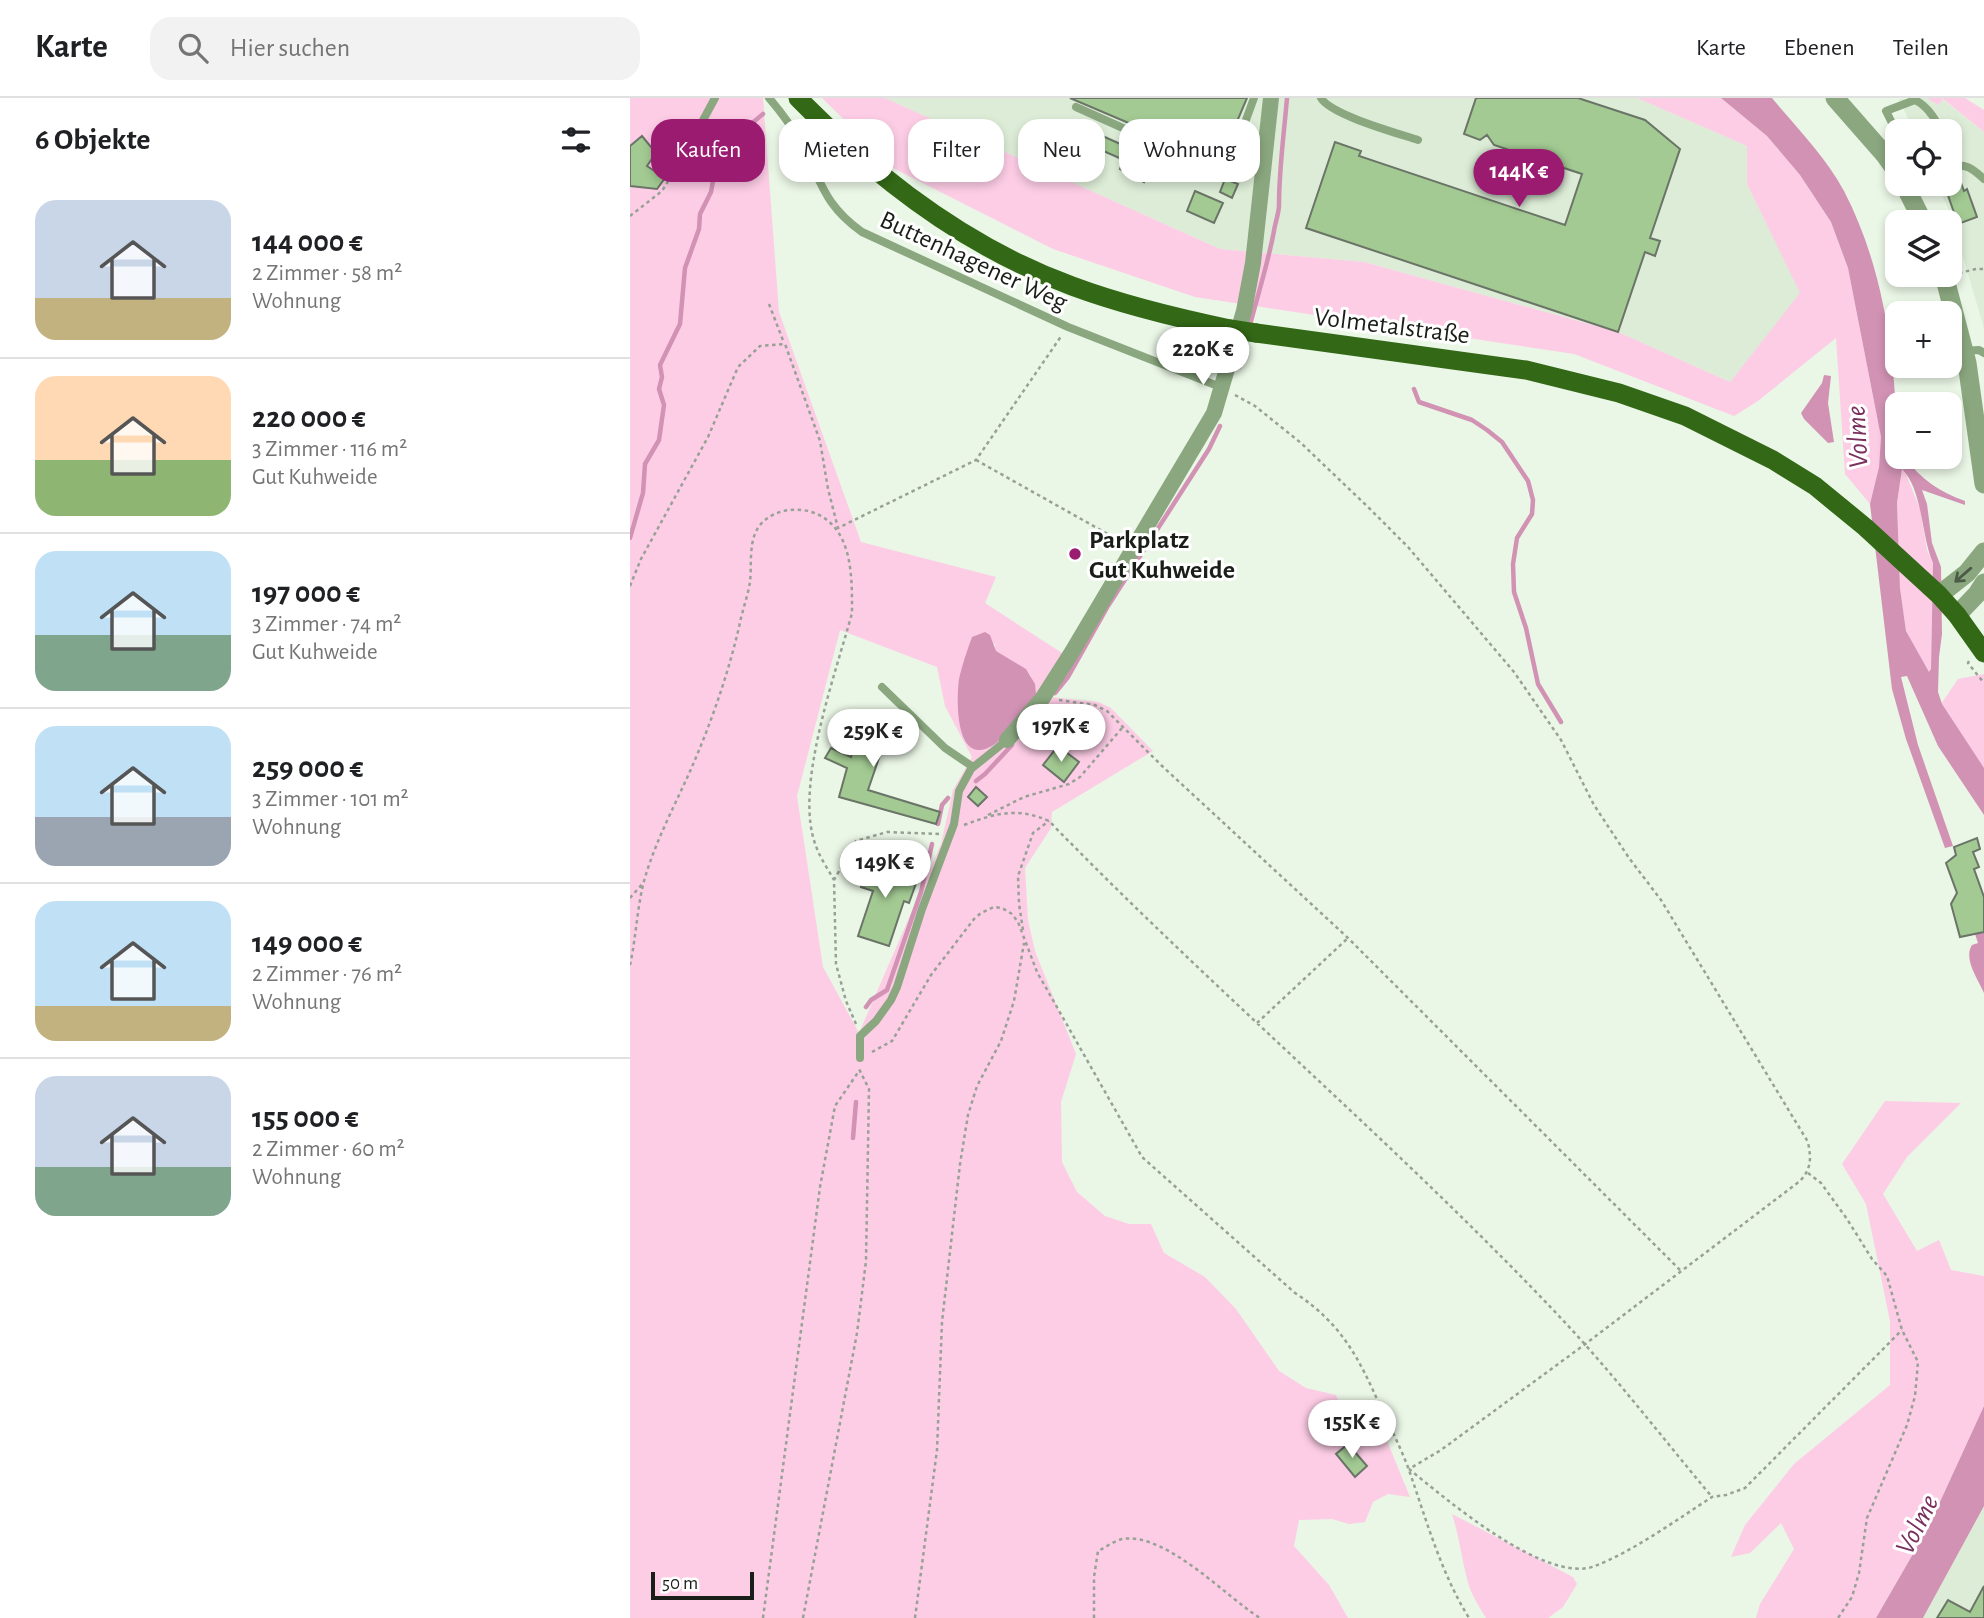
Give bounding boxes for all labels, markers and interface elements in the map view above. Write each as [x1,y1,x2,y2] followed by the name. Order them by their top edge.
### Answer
[150,17,640,80] search box
[174,29,212,67] icon: search
[35,31,108,64] text: Karte
[230,35,350,61] text: Hier suchen
[1696,36,1746,60] text: Karte
[1784,36,1855,60] text: Ebenen
[1893,36,1949,60] text: Teilen
[651,119,765,182] chip: Kaufen
[779,119,894,182] chip: Mieten
[908,119,1004,182] chip: Filter
[1018,119,1105,182] chip: Neu
[1119,119,1260,182] chip: Wohnung
[1885,119,1962,469] map controls
[1885,119,1962,196] button: locate
[557,121,595,159] icon: filters
[35,125,151,155] text: 6 Objekte
[1462,150,1576,209] pin: 144K €
[1489,160,1549,183] text: 144K €
[876,206,1072,316] street label: Buttenhagener Weg
[1885,210,1962,287] button: layers
[252,227,363,257] text: 144 000 €
[91,228,175,312] icon: home
[252,262,402,285] text: 2 Zimmer · 58 m²
[252,290,341,313] text: Wohnung
[1885,301,1962,378] button: +
[1313,304,1471,348] street label: Volmetalstraße
[1146,328,1260,387] pin: 220K €
[1172,338,1234,361] text: 220K €
[1885,392,1962,469] button: −
[252,403,366,433] text: 220 000 €
[91,404,175,488] icon: home
[1842,405,1874,469] water label: Volme
[252,438,407,461] text: 3 Zimmer · 116 m²
[252,466,378,489] text: Gut Kuhweide
[1089,527,1235,583] place label: Parkplatz Gut Kuhweide
[1067,546,1083,562] marker: Parkplatz Gut Kuhweide
[1955,567,1973,583] one-way arrow
[252,578,360,608] text: 197 000 €
[91,579,175,663] icon: home
[252,613,401,636] text: 3 Zimmer · 74 m²
[252,641,378,664] text: Gut Kuhweide
[1004,704,1118,764] pin: 197K €
[816,710,930,769] pin: 259K €
[1033,715,1089,738] text: 197K €
[843,720,903,743] text: 259K €
[252,753,364,783] text: 259 000 €
[91,754,175,838] icon: home
[252,788,409,811] text: 3 Zimmer · 101 m²
[252,816,341,839] text: Wohnung
[828,840,942,900] pin: 149K €
[856,851,914,874] text: 149K €
[252,928,362,958] text: 149 000 €
[91,929,175,1013] icon: home
[252,963,402,986] text: 2 Zimmer · 76 m²
[252,991,341,1014] text: Wohnung
[252,1103,359,1133] text: 155 000 €
[91,1104,175,1188] icon: home
[252,1138,405,1161] text: 2 Zimmer · 60 m²
[252,1166,341,1189] text: Wohnung
[1295,1400,1409,1460] pin: 155K €
[1324,1411,1380,1434] text: 155K €
[1891,1491,1944,1559] water label: Volme
[651,1569,754,1601] scale bar
[662,1574,698,1593] text: 50 m

